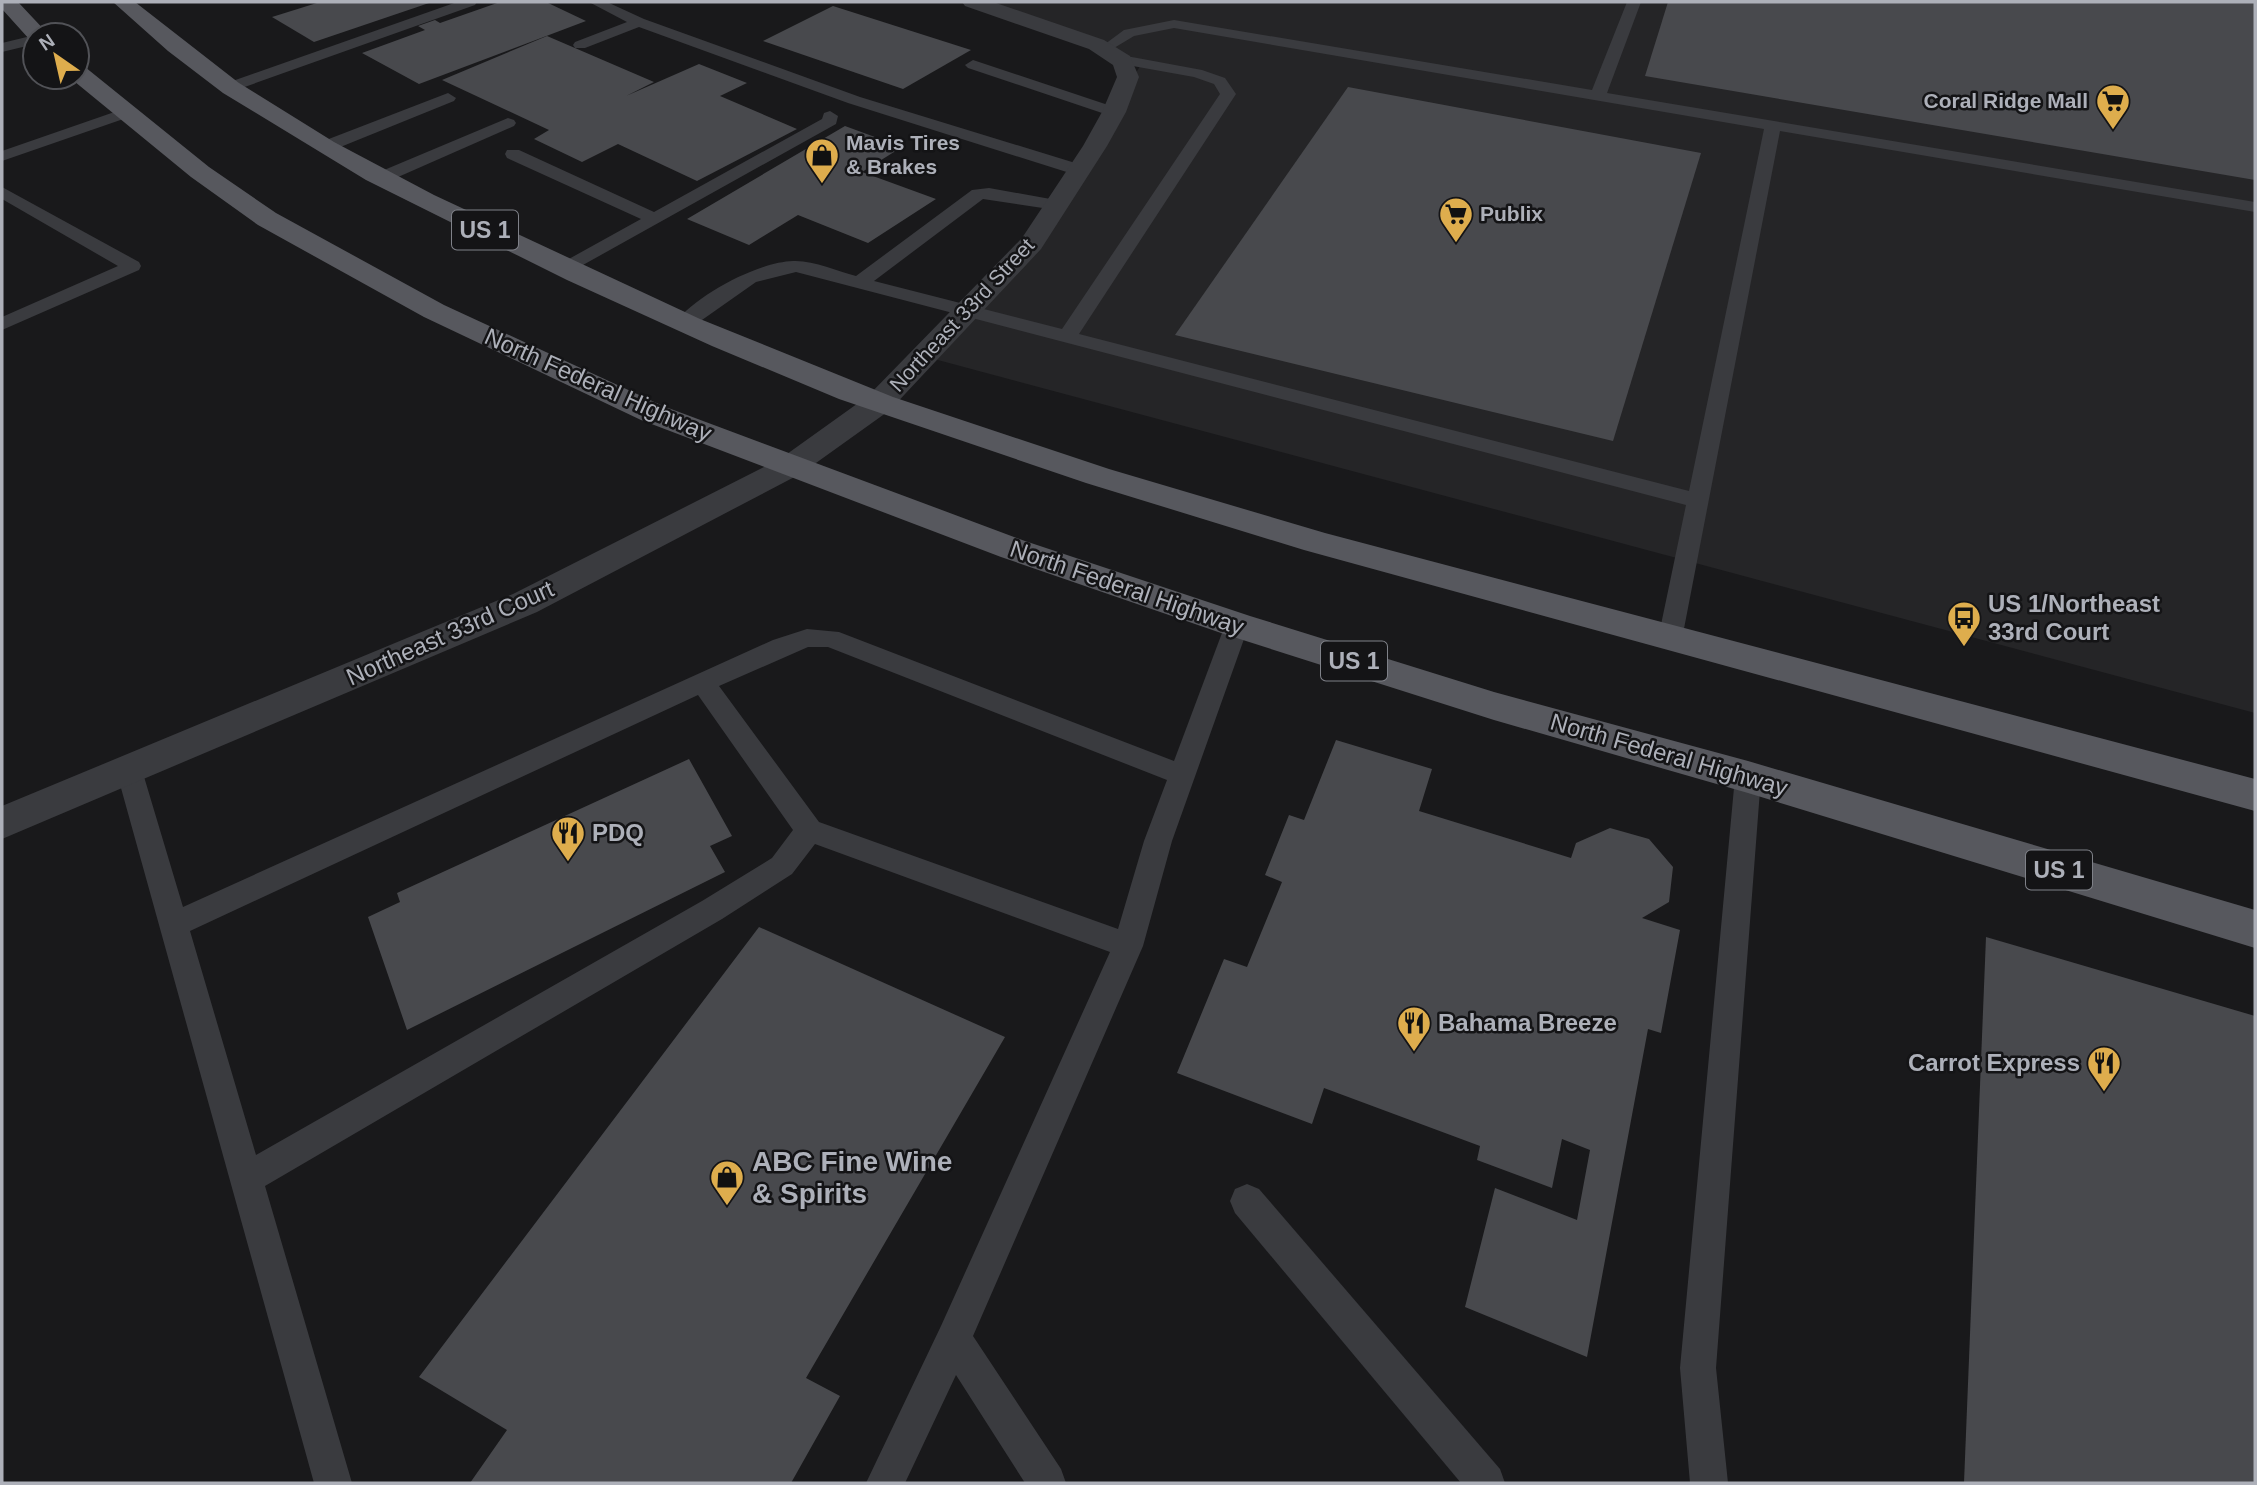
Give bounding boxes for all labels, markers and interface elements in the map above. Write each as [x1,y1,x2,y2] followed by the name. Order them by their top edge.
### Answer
[21,21,91,91] north arrow
[35,30,58,55] text: N
[2094,82,2132,131] supermarket icon: Coral Ridge Mall
[1923,89,2088,112] place label: Coral Ridge Mall
[846,131,960,178] place label: Mavis Tires & Brakes
[803,136,841,185] shop icon: Mavis Tires & Brakes
[1437,195,1475,244] supermarket icon: Publix
[1480,202,1543,225] place label: Publix
[452,210,518,249] road number: US 1
[885,233,1039,396] street label: Northeast 33rd Street
[481,322,716,447] street label: North Federal Highway
[1007,535,1248,640] street label: North Federal Highway
[342,574,558,690] street label: Northeast 33rd Court
[1988,590,2160,645] place label: US 1/Northeast 33rd Court
[1945,599,1983,648] bus stop icon: US 1/Northeast 33rd Court
[1321,642,1387,680] road number: US 1
[1547,708,1791,801] street label: North Federal Highway
[549,814,587,863] restaurant icon: PDQ
[592,819,644,846] place label: PDQ
[2026,850,2092,890] road number: US 1
[1395,1004,1433,1053] restaurant icon: Bahama Breeze
[1438,1009,1617,1036] place label: Bahama Breeze
[2085,1044,2123,1093] restaurant icon: Carrot Express
[1908,1049,2080,1076] place label: Carrot Express
[752,1146,952,1209] place label: ABC Fine Wine & Spirits
[708,1158,746,1207] shop icon: ABC Fine Wine & Spirits

